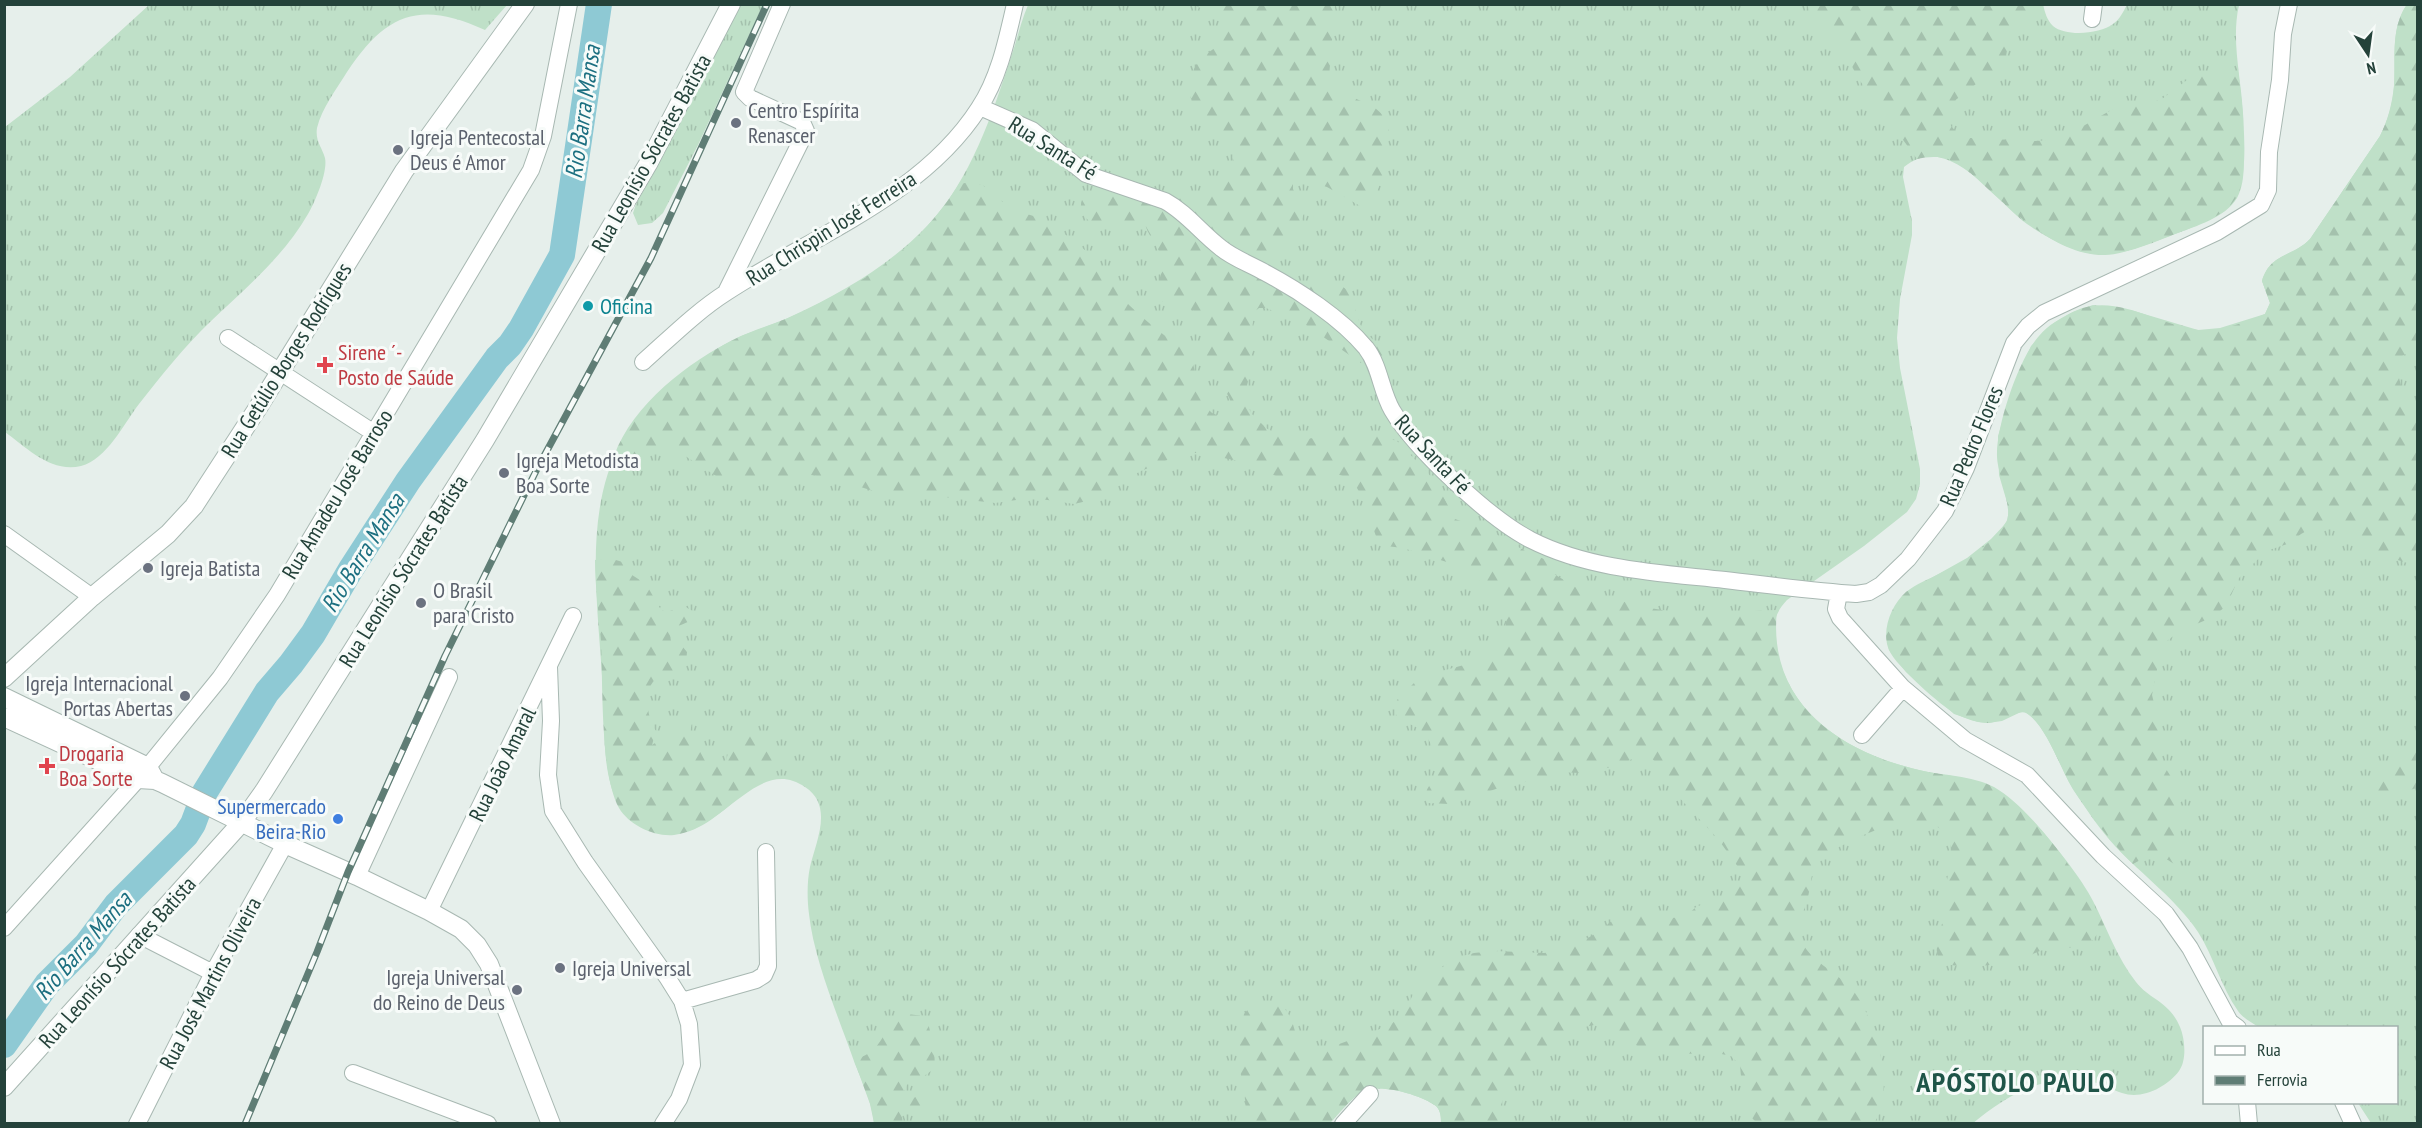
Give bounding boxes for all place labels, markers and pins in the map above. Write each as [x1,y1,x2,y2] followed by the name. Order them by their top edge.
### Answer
[748,96,859,149] place label: Centro Espírita Renascer
[729,116,743,130] marker: Centro Espírita Renascer
[410,123,546,176] place label: Igreja Pentecostal Deus é Amor
[391,143,405,157] marker: Igreja Pentecostal Deus é Amor
[600,292,653,320] place label: Oficina
[581,299,595,313] marker: Oficina
[338,338,454,391] place label: Sirene ´- Posto de Saúde
[316,356,334,374] marker: Sirene ´- Posto de Saúde
[516,446,639,499] place label: Igreja Metodista Boa Sorte
[497,466,511,480] marker: Igreja Metodista Boa Sorte
[160,554,260,582] place label: Igreja Batista
[141,561,155,575] marker: Igreja Batista
[433,576,514,629] place label: O Brasil para Cristo
[414,596,428,610] marker: O Brasil para Cristo
[25,669,174,722] place label: Igreja Internacional Portas Abertas
[178,689,192,703] marker: Igreja Internacional Portas Abertas
[59,739,133,792] place label: Drogaria Boa Sorte
[40,759,54,773] marker: Drogaria Boa Sorte
[217,792,326,845] place label: Supermercado Beira-Rio
[331,812,345,826] marker: Supermercado Beira-Rio
[572,954,692,982] place label: Igreja Universal
[553,961,567,975] marker: Igreja Universal
[373,963,506,1016] place label: Igreja Universal do Reino de Deus
[510,983,524,997] marker: Igreja Universal do Reino de Deus

